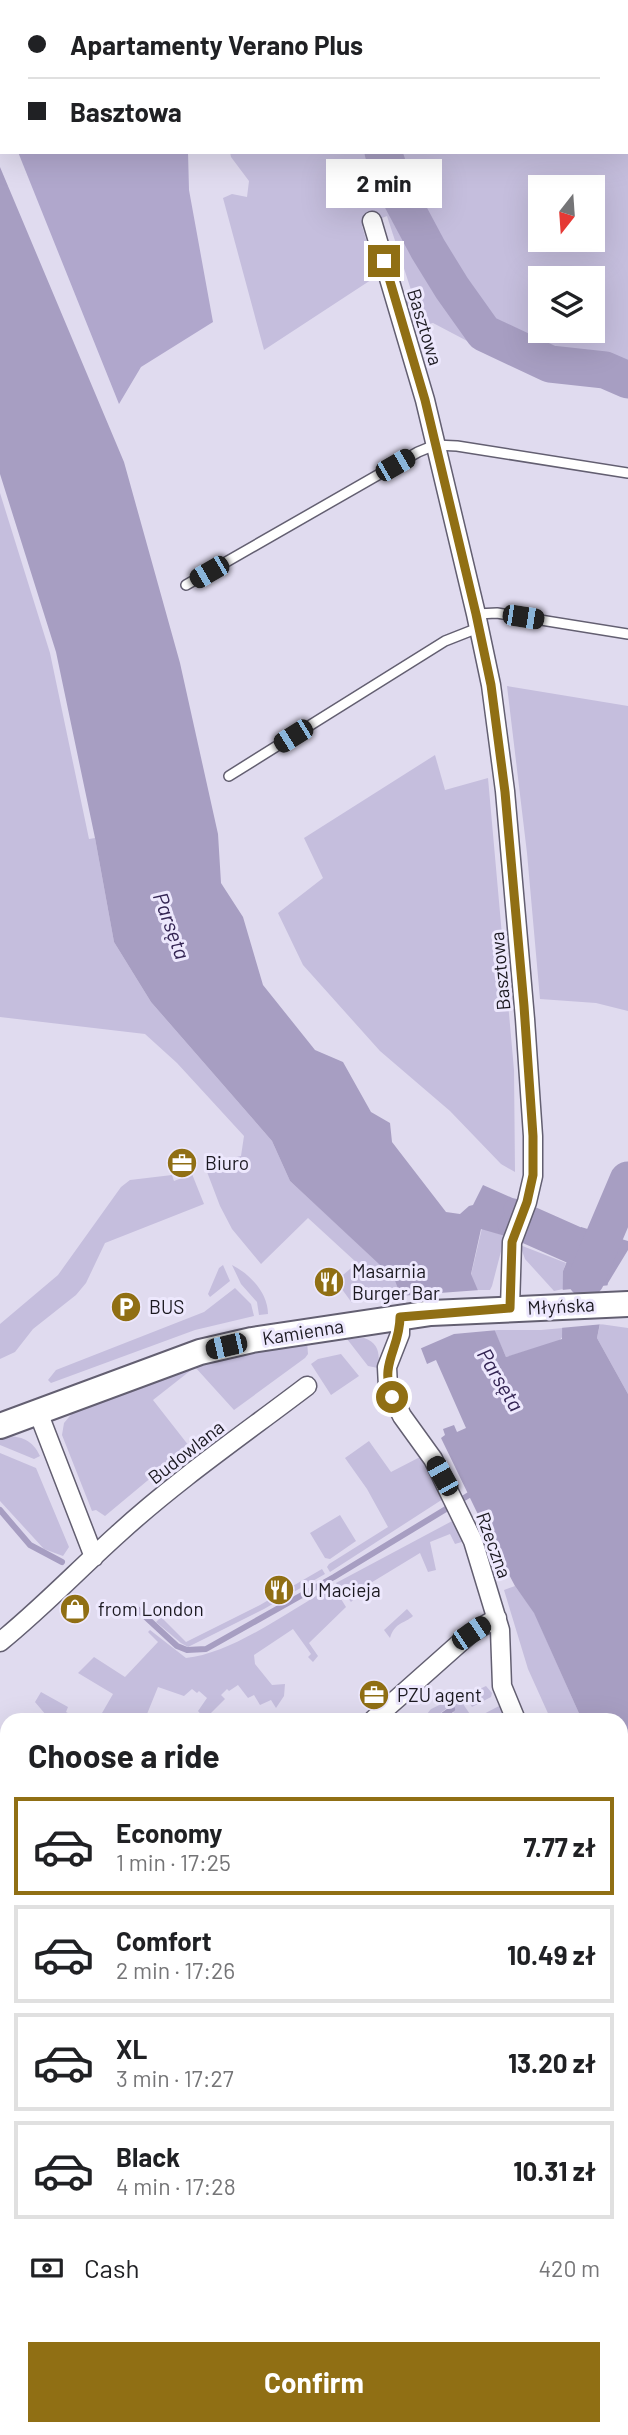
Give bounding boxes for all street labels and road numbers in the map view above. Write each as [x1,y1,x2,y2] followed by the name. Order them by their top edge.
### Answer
[403,286,448,368] street label: Basztowa
[485,931,514,1011] street label: Basztowa
[527,1292,595,1319] street label: Młyńska
[261,1314,345,1349] street label: Kamienna
[143,1415,228,1488] street label: Budowlana
[472,1509,517,1581] street label: Rzeczna

